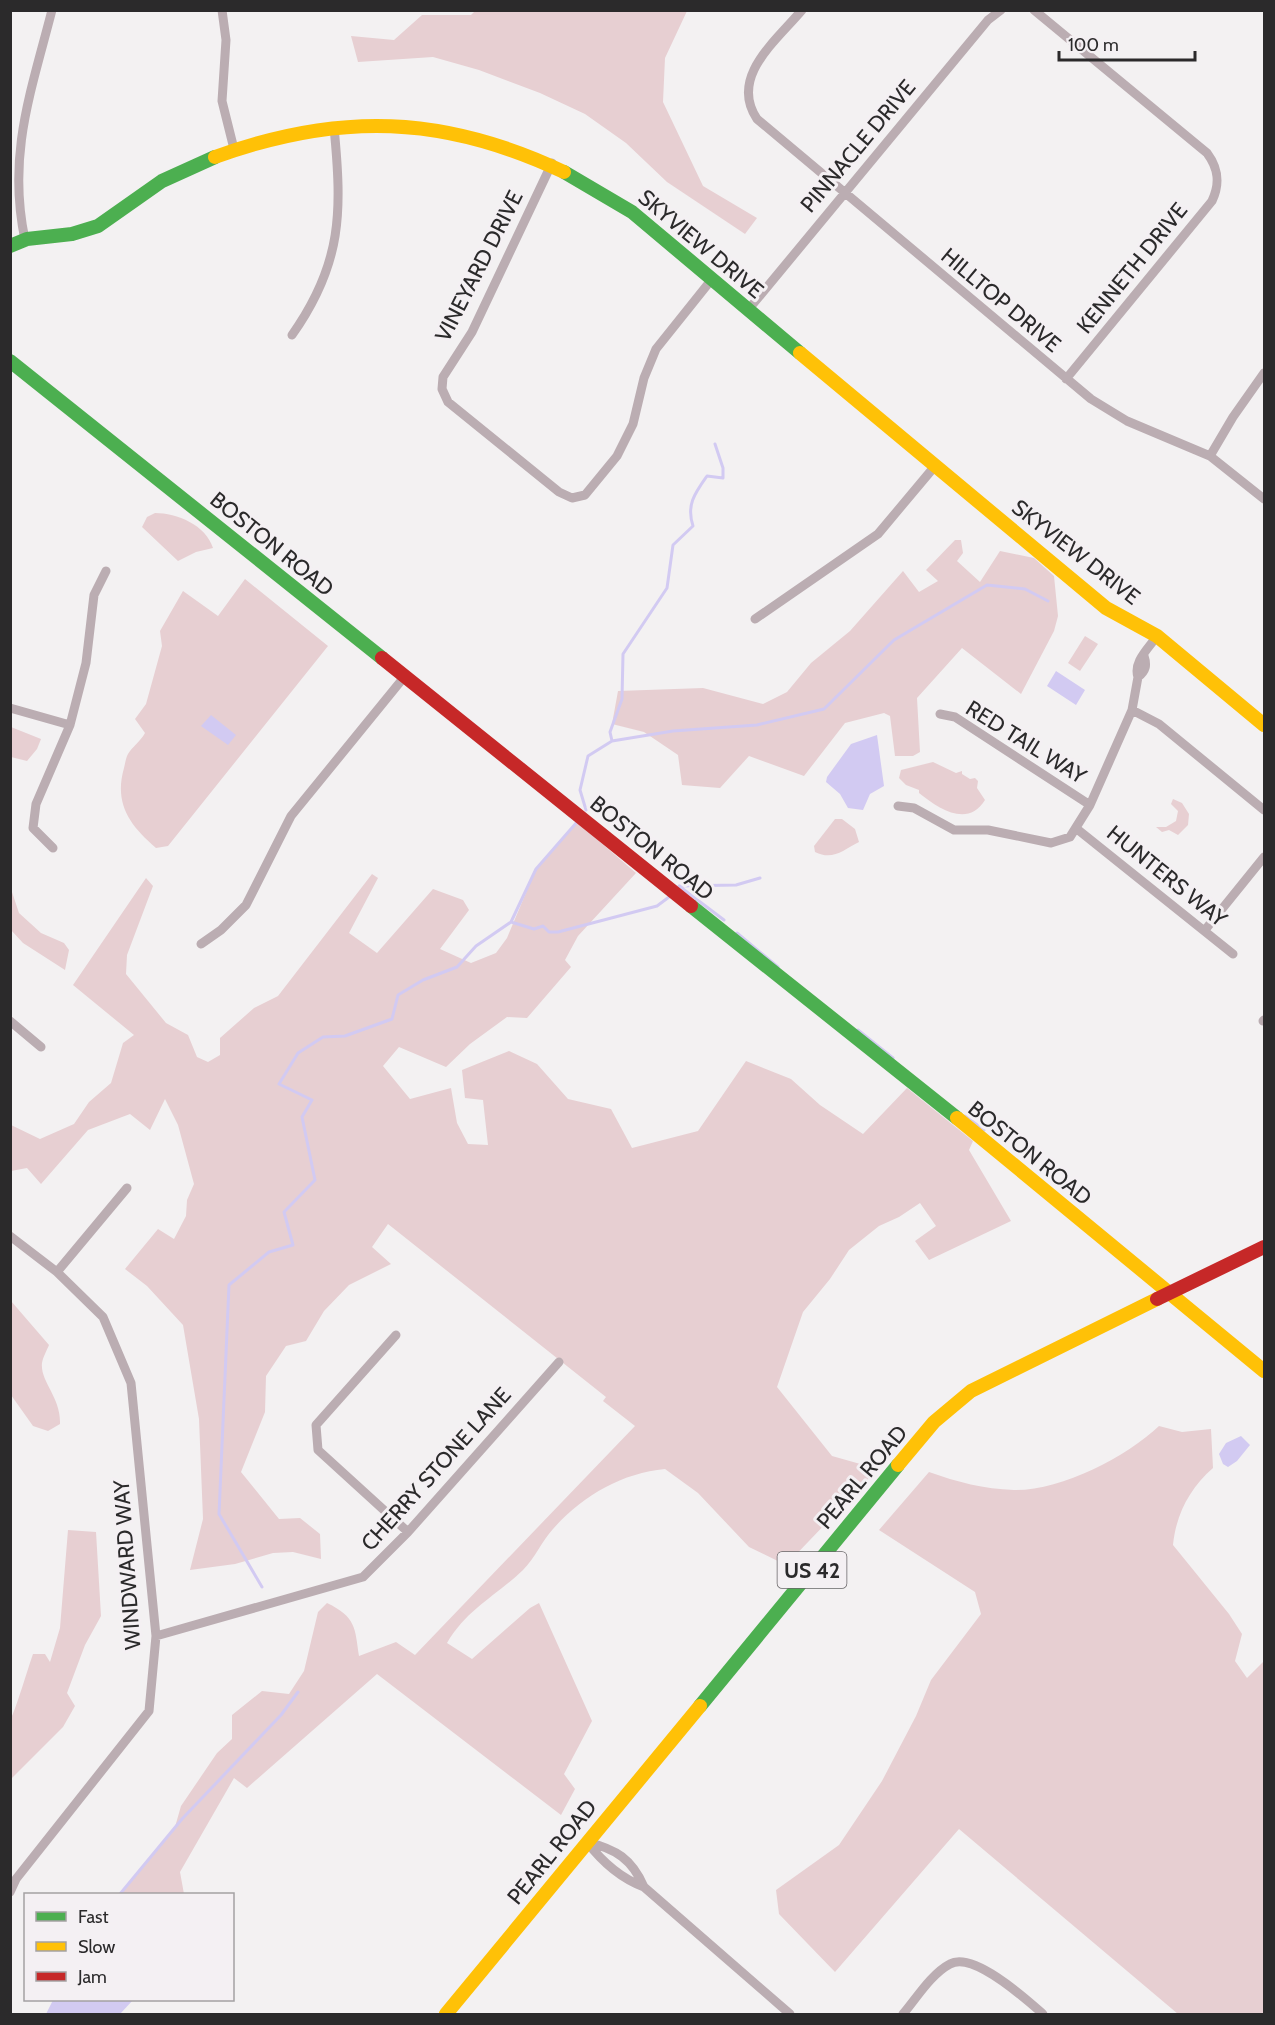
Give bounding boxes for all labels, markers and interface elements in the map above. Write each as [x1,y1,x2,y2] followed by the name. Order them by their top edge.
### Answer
[1059,24,1196,62] scale bar
[1068,34,1119,56] text: 100 m
[795,74,921,218] street label: PINNACLE DRIVE
[633,184,769,304] street label: SKYVIEW DRIVE
[429,186,529,346] street label: VINEYARD DRIVE
[1071,197,1193,339] street label: KENNETH DRIVE
[936,242,1066,358] street label: HILLTOP DRIVE
[205,486,339,602] street label: BOSTON ROAD
[1007,494,1145,610] street label: SKYVIEW DRIVE
[961,694,1092,790] street label: RED TAIL WAY
[585,790,719,906] street label: BOSTON ROAD
[1102,819,1233,933] street label: HUNTERS WAY
[963,1095,1097,1211] street label: BOSTON ROAD
[355,1382,517,1556] street label: CHERRY STONE LANE
[811,1420,913,1534] street label: PEARL ROAD
[108,1479,146,1651] street label: WINDWARD WAY
[778,1552,846,1588] road number: US 42
[502,1794,602,1910] street label: PEARL ROAD
[24,1893,234,2001] legend
[78,1906,109,1928] text: Fast
[78,1936,115,1958] text: Slow
[77,1966,107,1988] text: Jam

